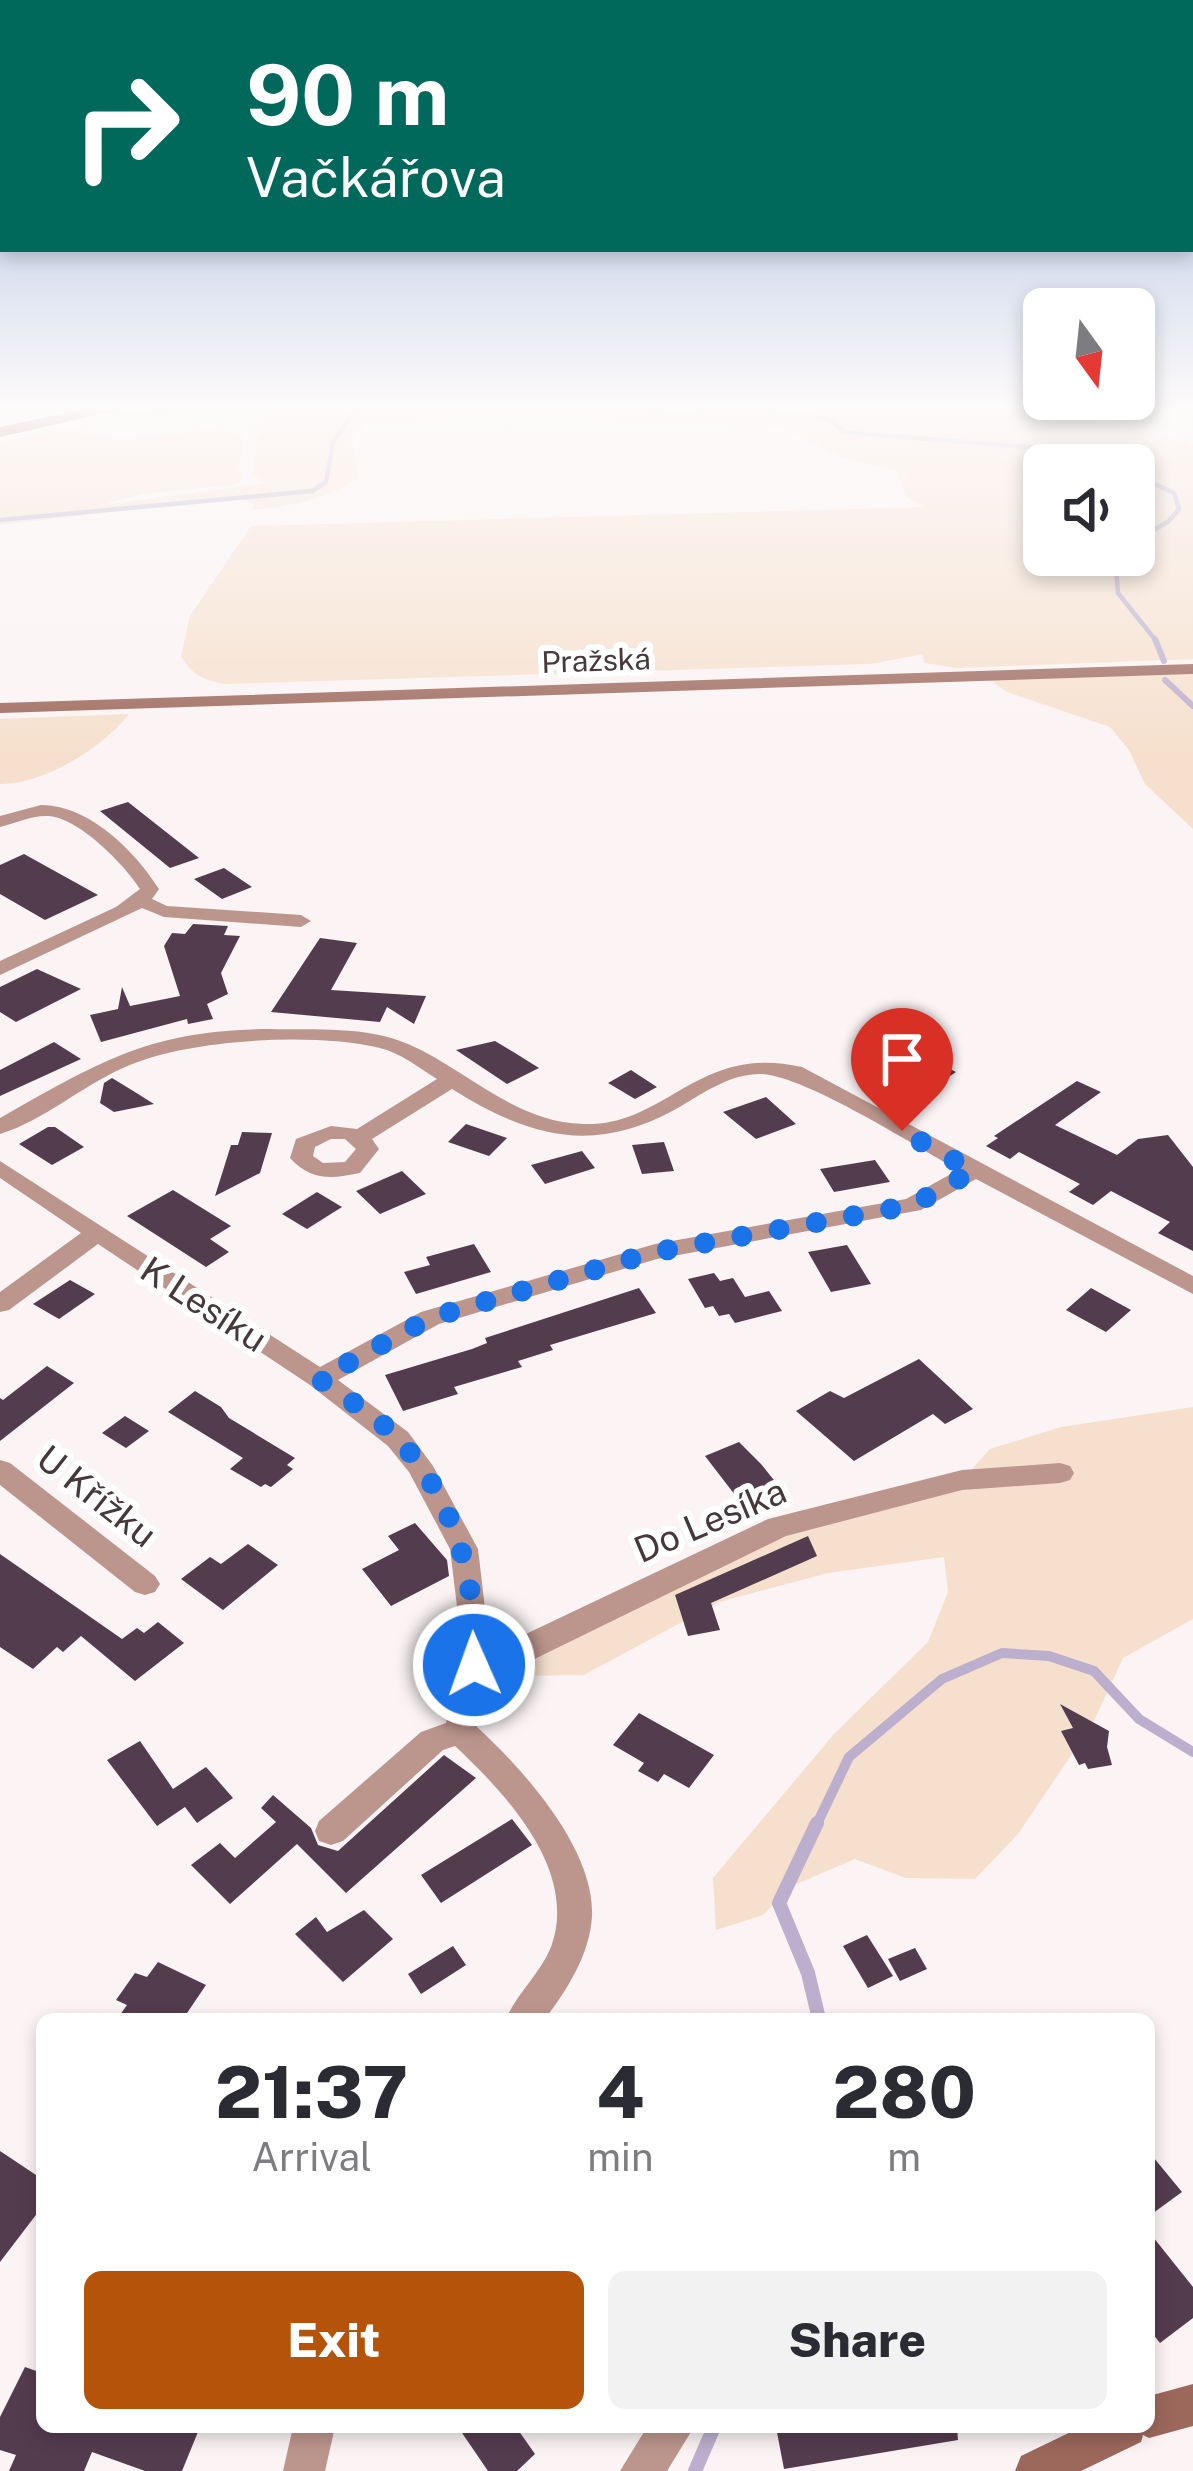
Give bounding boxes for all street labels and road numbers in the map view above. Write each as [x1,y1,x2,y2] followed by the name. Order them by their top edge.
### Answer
[541,640,651,680] street label: Pražská
[133,1248,275,1360] street label: K Lesíku
[29,1437,165,1555] street label: U Křížku
[628,1469,792,1571] street label: Do Lesíka

